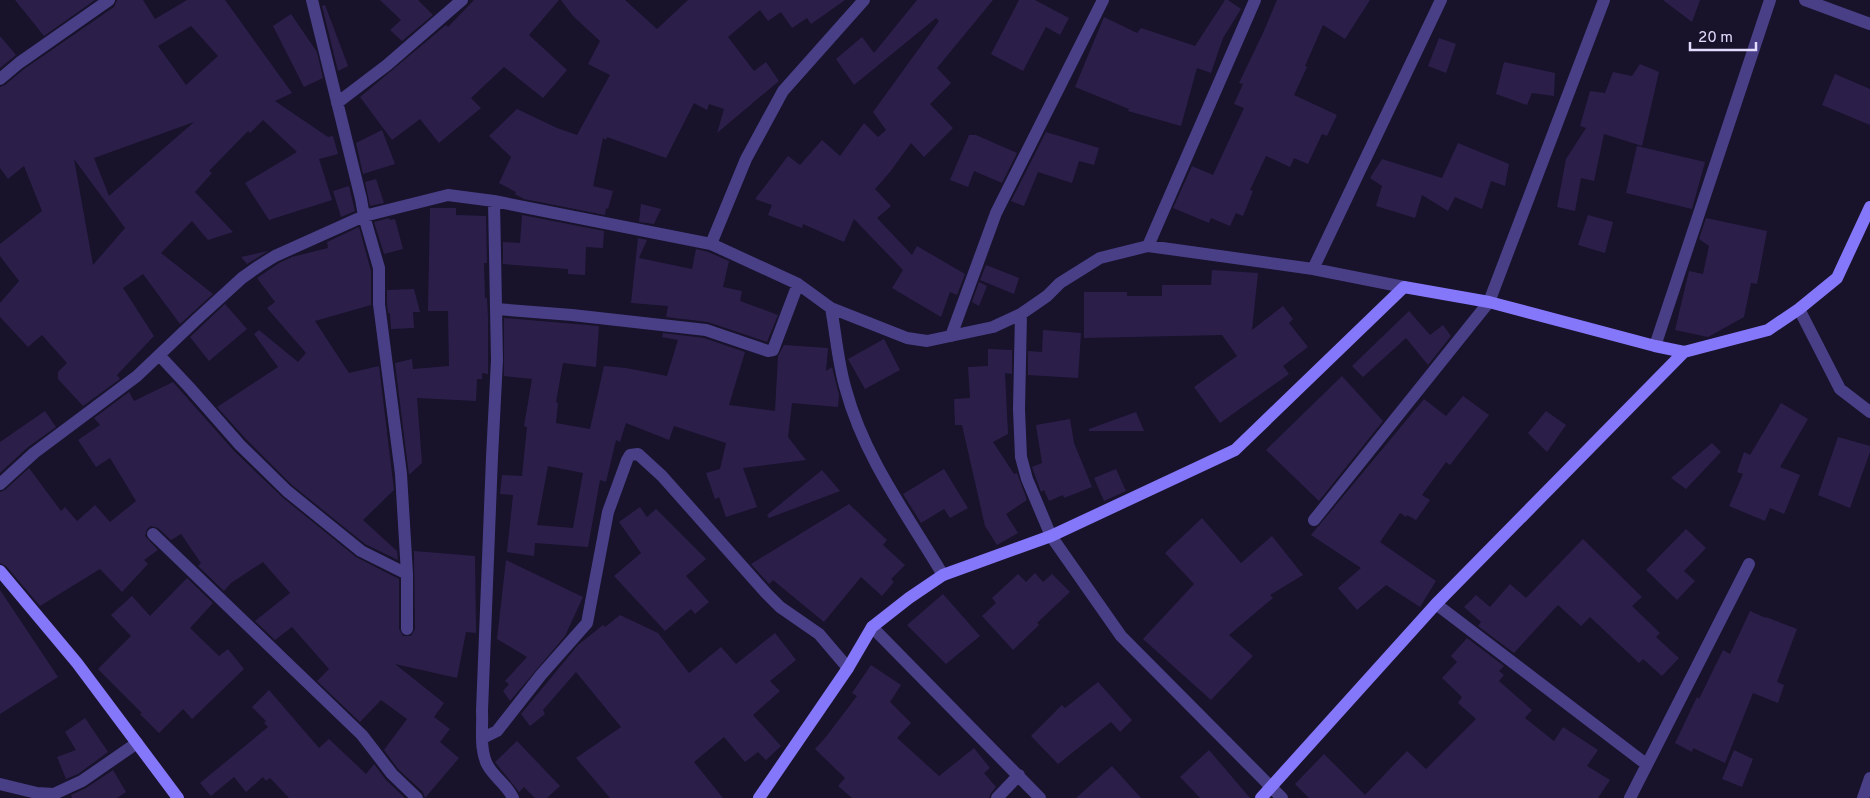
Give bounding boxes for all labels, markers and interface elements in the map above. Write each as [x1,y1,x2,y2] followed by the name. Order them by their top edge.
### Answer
[1690,20,1756,52] scale bar
[1698,29,1733,48] text: 20 m

